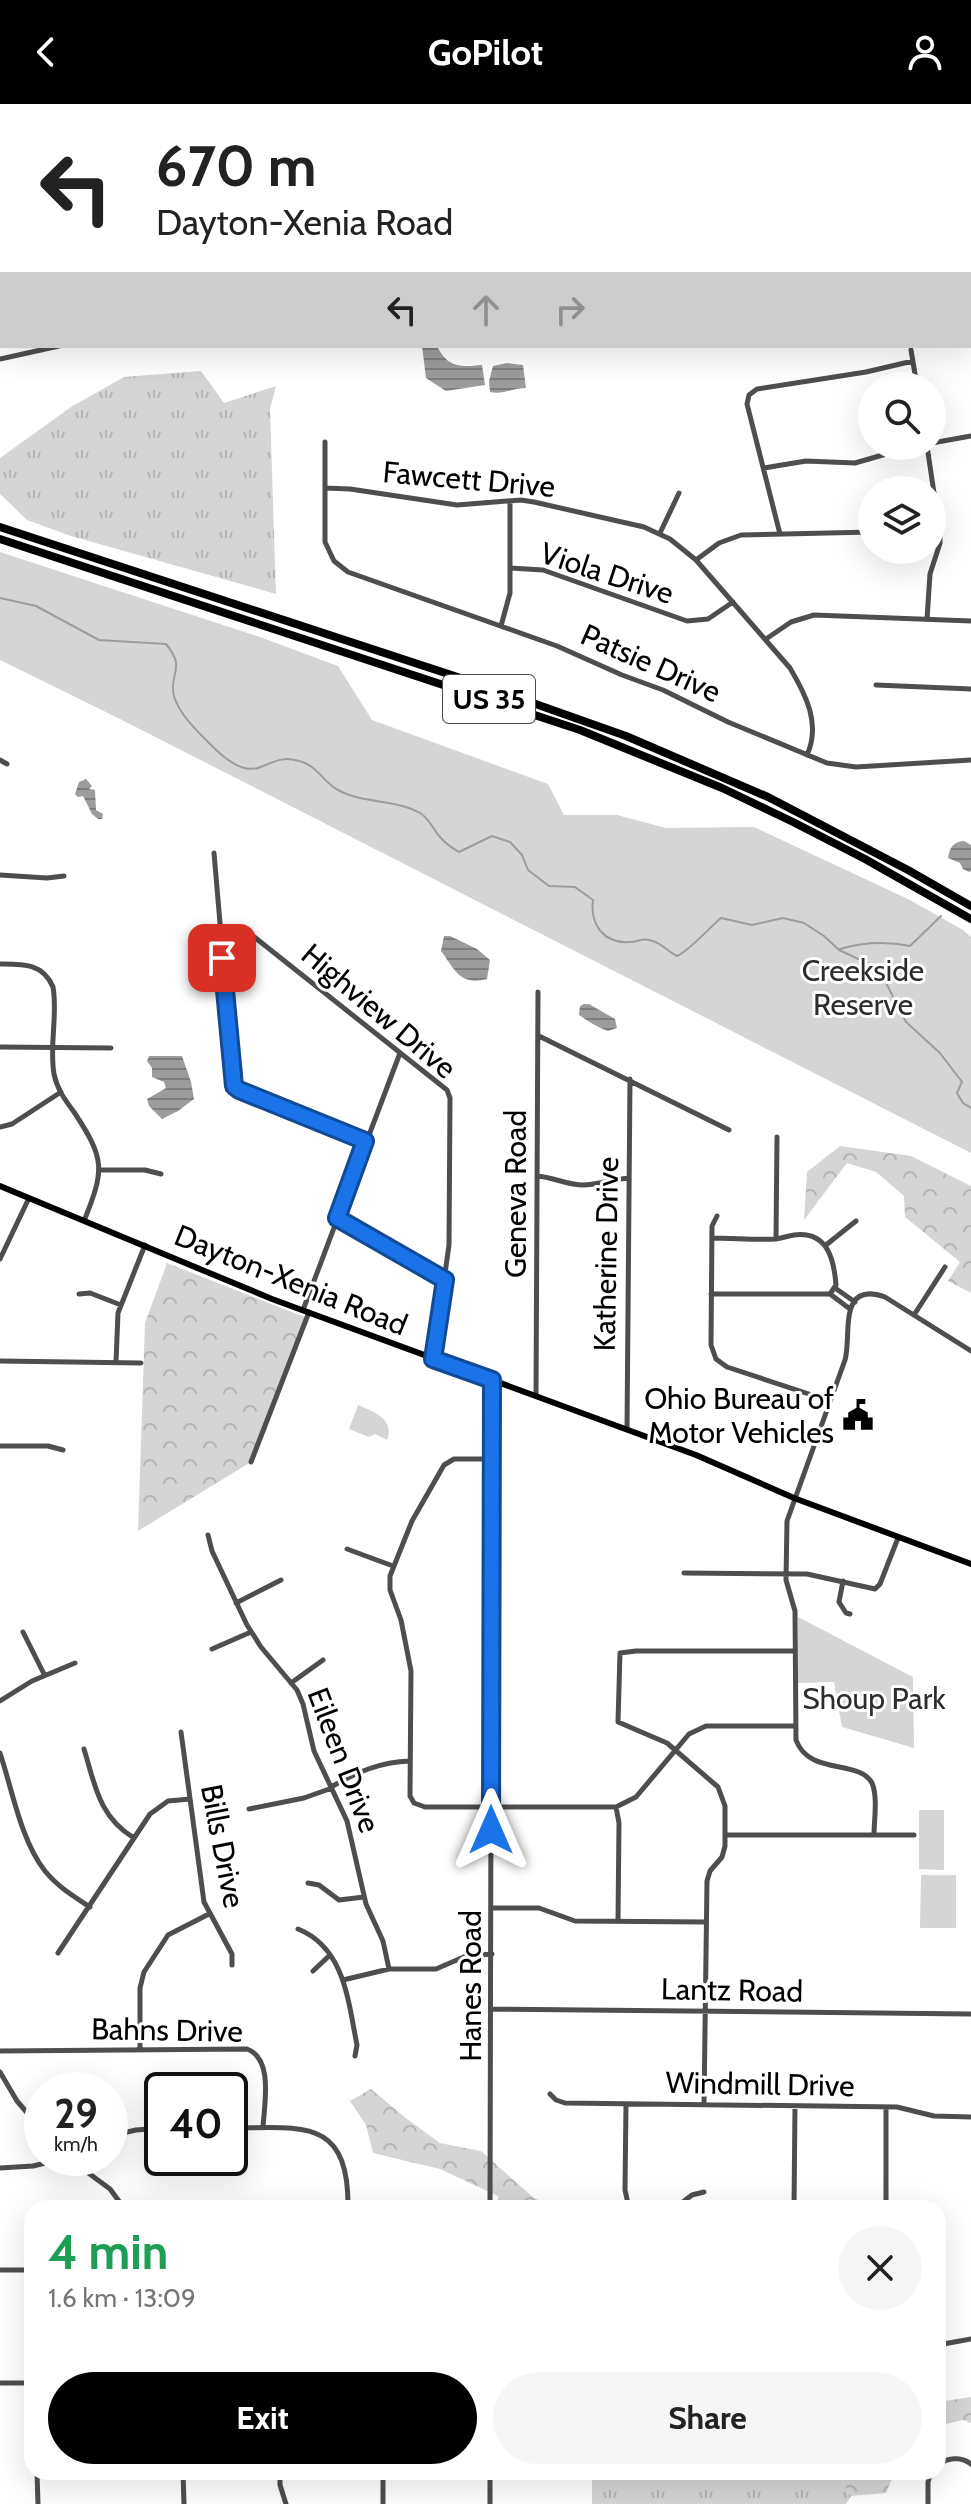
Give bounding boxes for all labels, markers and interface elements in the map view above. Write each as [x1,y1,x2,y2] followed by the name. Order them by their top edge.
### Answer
[24,30,68,74] icon: back
[428,30,543,74] text: GoPilot
[903,30,947,74] icon: person
[156,132,316,200] text: 670 m
[24,136,128,240] icon: left
[156,200,453,244] text: Dayton-Xenia Road
[380,288,424,332] icon: left
[464,288,508,332] icon: ahead
[548,288,592,332] icon: right
[858,372,946,564] map controls
[858,372,946,460] button: search
[381,453,557,505] street label: Fawcett Drive
[858,476,946,564] button: layers
[536,534,678,612] street label: Viola Drive
[575,616,727,710] street label: Patsie Drive
[443,675,535,723] road number: US 35
[188,924,256,992] pin
[200,936,244,980] icon: arrive
[294,936,464,1086] street label: Highview Drive
[802,952,924,1023] park label: Creekside Reserve
[497,1110,534,1278] street label: Geneva Road
[586,1156,626,1352] street label: Katherine Drive
[169,1216,413,1344] street label: Dayton-Xenia Road
[644,1380,834,1451] place label: Ohio Bureau of Motor Vehicles
[841,1398,875,1432] public building icon: Ohio Bureau of Motor Vehicles
[802,1680,946,1717] park label: Shoup Park
[299,1682,389,1838] street label: Eileen Drive
[193,1781,253,1911] street label: Bills Drive
[449,1788,533,1872] position arrow
[452,1910,489,2062] street label: Hanes Road
[661,1970,803,2010] street label: Lantz Road
[91,2010,243,2050] street label: Bahns Drive
[665,2064,855,2104] street label: Windmill Drive
[144,2072,248,2176] speed limit sign: 40
[54,2089,98,2138] text: 29
[54,2132,98,2156] text: km/h
[48,2223,168,2281] text: 4 min
[838,2226,922,2310] button: close
[48,2282,196,2314] text: 1.6 km · 13:09
[48,2372,477,2464] button: Exit
[493,2372,922,2464] button: Share

